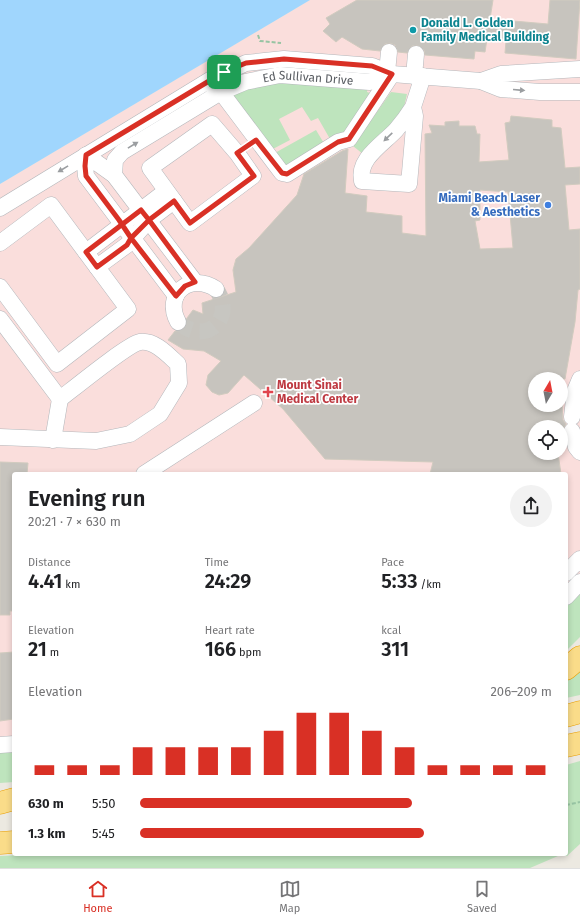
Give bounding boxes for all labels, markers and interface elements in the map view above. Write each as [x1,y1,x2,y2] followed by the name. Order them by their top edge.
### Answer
[421,16,550,44] place label: Donald L. Golden Family Medical Building
[408,25,418,35] marker: Donald L. Golden Family Medical Building
[207,55,241,89] pin
[213,61,235,83] icon: arrive
[261,68,354,88] street label: Ed Sullivan Drive
[513,87,525,94] one-way arrow
[383,132,393,142] one-way arrow
[127,142,139,149] one-way arrow
[57,166,69,173] one-way arrow
[439,191,540,219] place label: Miami Beach Laser & Aesthetics
[543,200,553,210] marker: Miami Beach Laser & Aesthetics
[528,372,568,412] north arrow
[528,372,568,460] map controls
[277,378,358,406] place label: Mount Sinai Medical Center
[262,386,274,398] marker: Mount Sinai Medical Center
[528,420,568,460] button: locate
[28,485,145,512] text: Evening run
[510,485,552,527] button: share
[28,514,121,529] text: 20:21 · 7 × 630 m
[28,556,71,569] text: Distance
[205,556,229,569] text: Time
[381,556,404,569] text: Pace
[28,569,62,593] text: 4.41
[205,569,251,593] text: 24:29
[381,569,418,593] text: 5:33
[62,578,80,591] text: km
[418,578,441,591] text: /km
[28,624,74,637] text: Elevation
[205,624,255,637] text: Heart rate
[381,624,401,637] text: kcal
[28,637,47,661] text: 21
[205,637,236,661] text: 166
[381,637,409,661] text: 311
[47,646,59,659] text: m
[236,646,261,659] text: bpm
[28,684,82,699] text: Elevation
[490,684,552,699] text: 206–209 m
[28,796,64,811] text: 630 m
[92,796,115,811] text: 5:50
[28,826,65,841] text: 1.3 km
[92,826,115,841] text: 5:45
[83,878,112,915] tab: Home
[279,878,301,915] tab: Map
[467,878,497,915] tab: Saved

